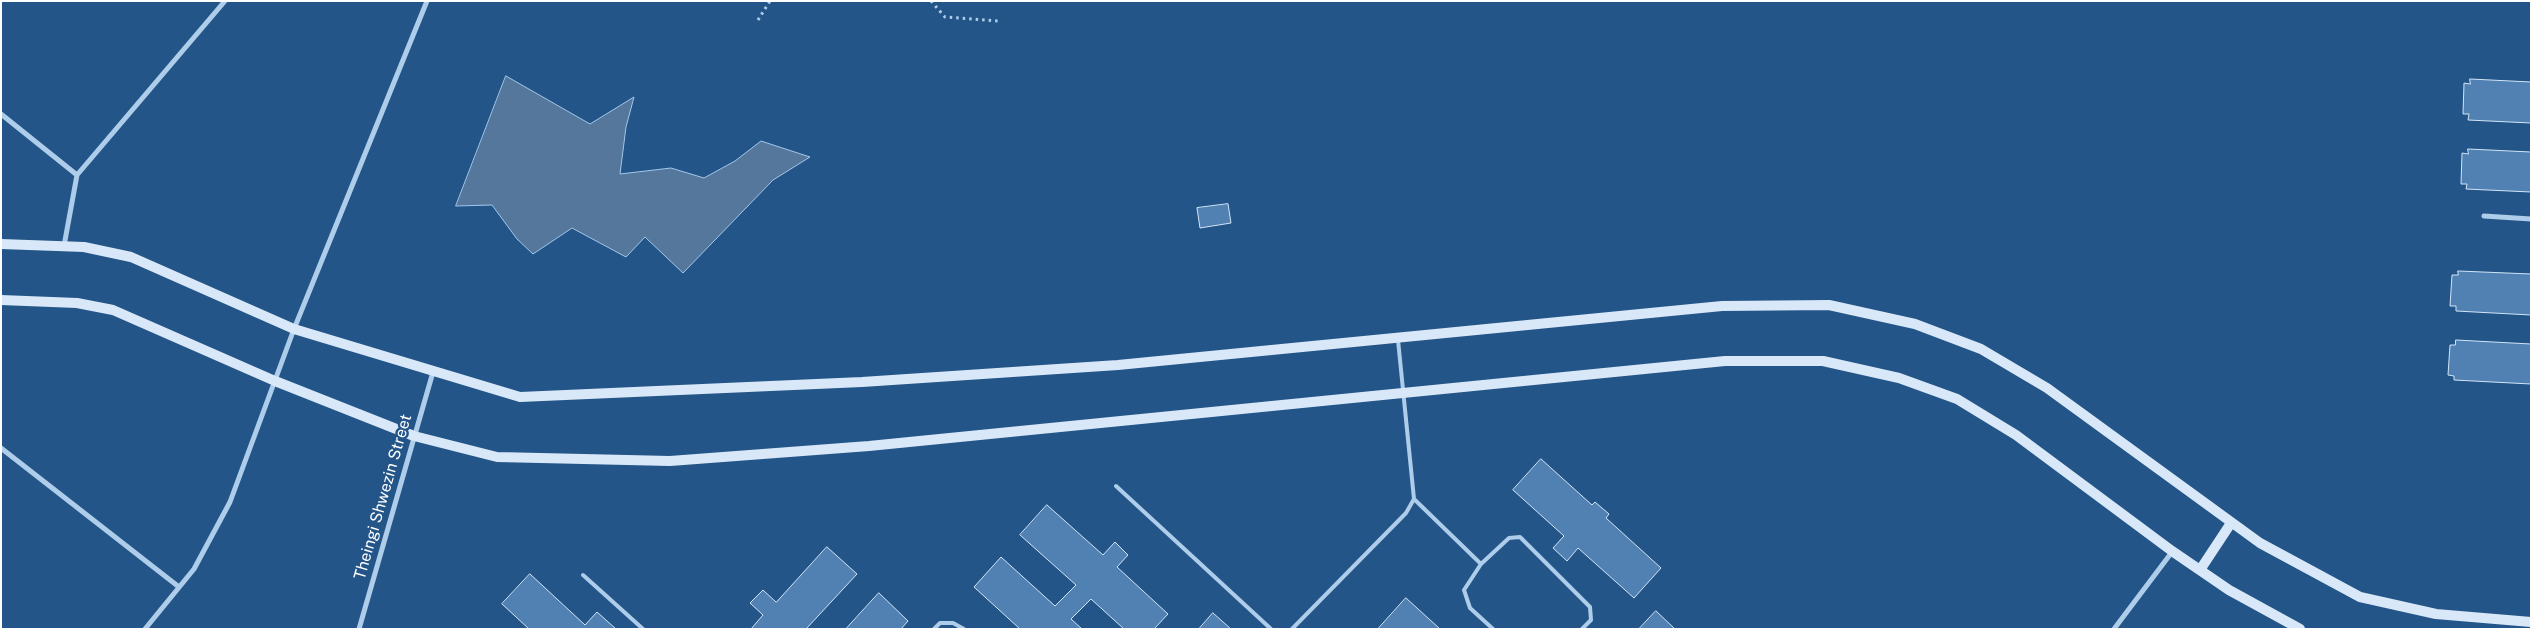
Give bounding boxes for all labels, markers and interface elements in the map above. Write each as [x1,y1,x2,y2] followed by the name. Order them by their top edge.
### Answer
[350,412,416,582] street label: Theingi Shwezin Street

